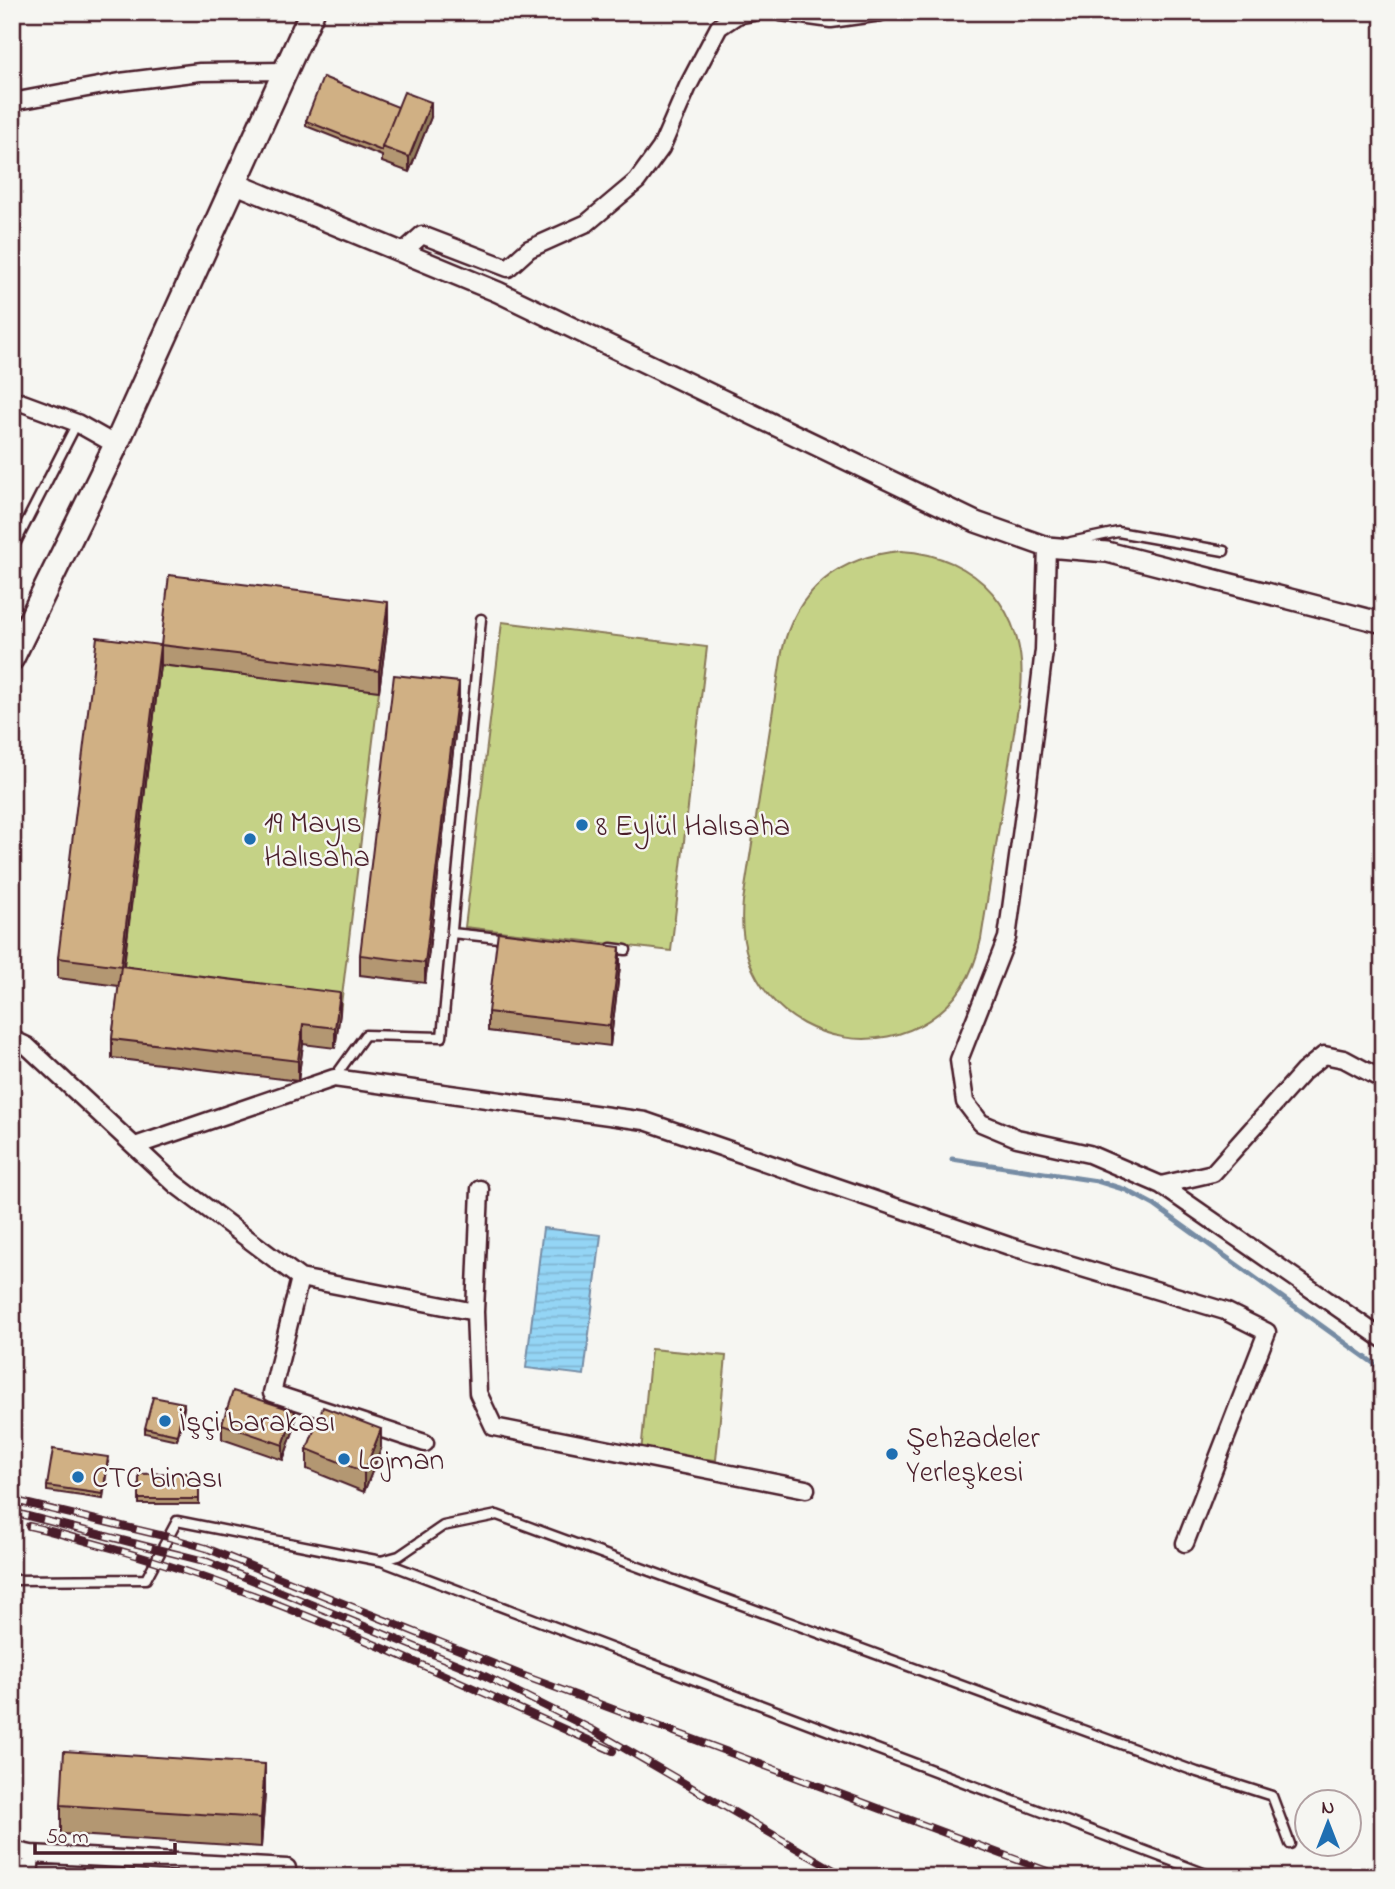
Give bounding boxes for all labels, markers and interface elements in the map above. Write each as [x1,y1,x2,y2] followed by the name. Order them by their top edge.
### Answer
[264,803,370,881] place label: 19 Mayıs Halısaha
[596,806,790,850] place label: 8 Eylül Halısaha
[574,817,590,833] marker: 8 Eylül Halısaha
[242,831,258,847] marker: 19 Mayıs Halısaha
[179,1402,335,1446] place label: İşçi barakası
[157,1413,173,1429] marker: İşçi barakası
[906,1418,1040,1496] place label: Şehzadeler Yerleşkesi
[358,1440,444,1484] place label: Lojman
[884,1446,900,1462] marker: Şehzadeler Yerleşkesi
[336,1451,352,1467] marker: Lojman
[92,1458,223,1502] place label: CTC binası
[70,1469,86,1485] marker: CTC binası
[1294,1787,1364,1857] north arrow
[1322,1795,1335,1822] text: N
[35,1812,175,1856] scale bar
[46,1823,89,1853] text: 50 m

